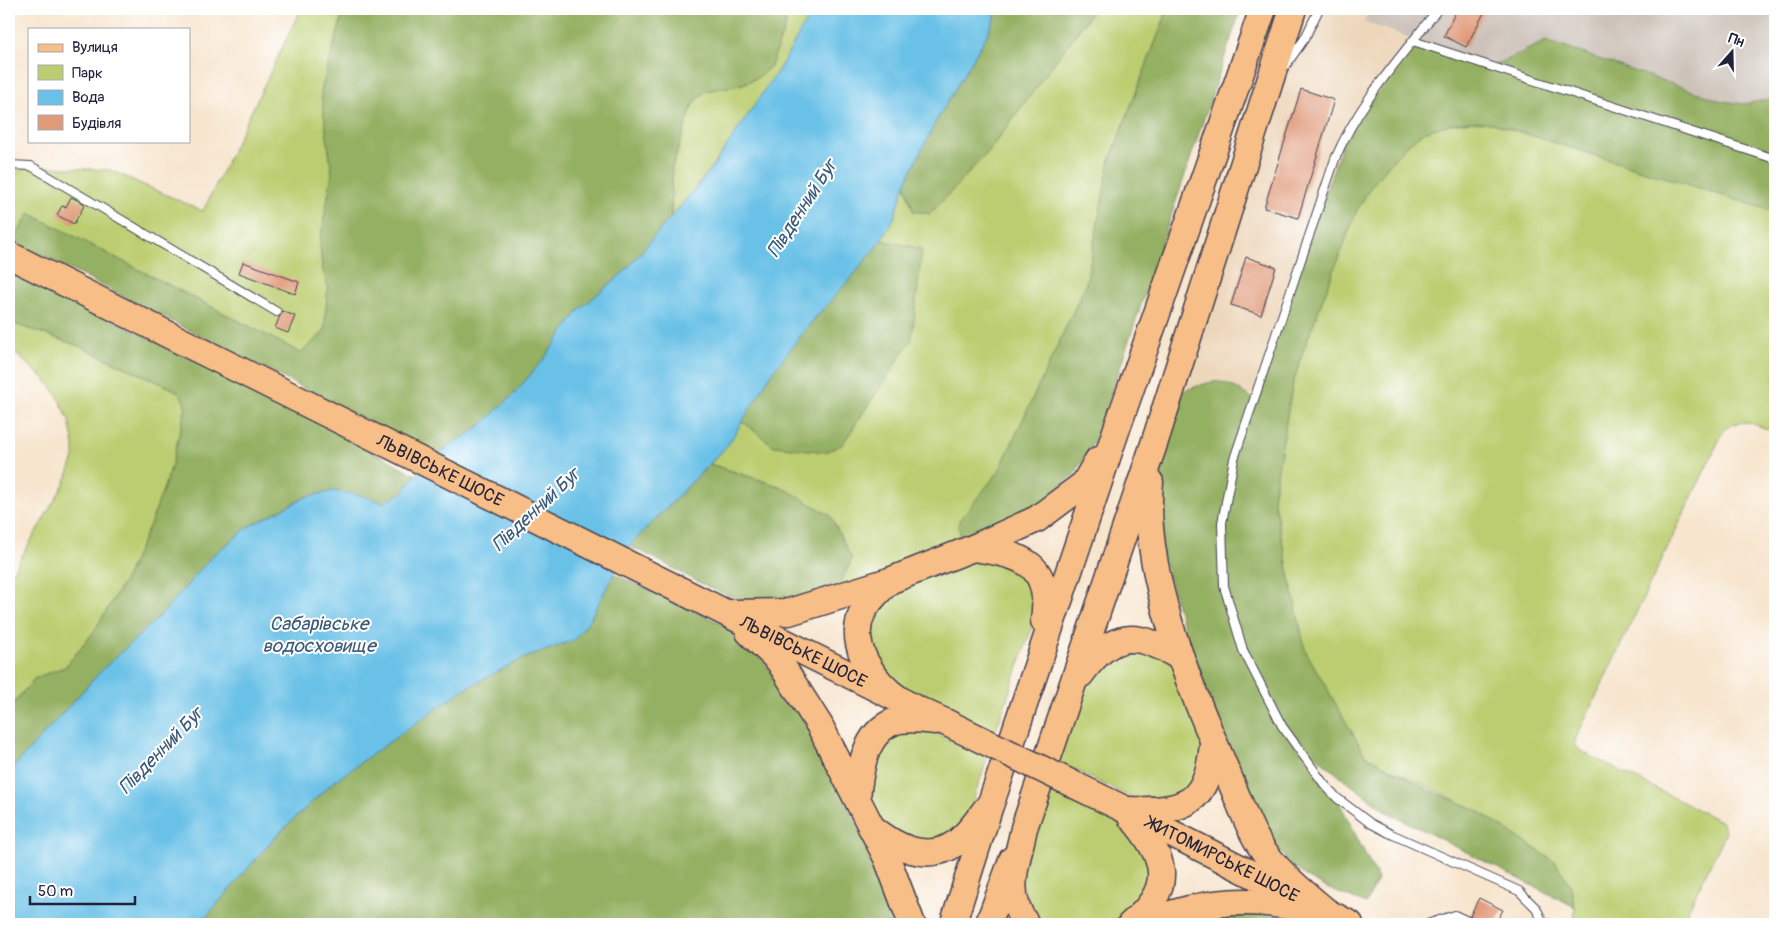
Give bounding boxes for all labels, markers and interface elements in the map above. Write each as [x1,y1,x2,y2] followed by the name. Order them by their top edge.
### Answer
[28,28,190,142] legend
[1706,28,1756,78] north arrow
[1726,30,1746,51] text: Пн
[72,38,118,57] text: Вулиця
[72,64,103,83] text: Парк
[72,88,105,107] text: Вода
[72,114,121,133] text: Будівля
[761,153,844,262] water label: Південний Буг
[372,429,507,512] street label: ЛЬВІВСЬКЕ ШОСЕ
[487,461,586,557] water label: Південний Буг
[735,610,871,694] street label: ЛЬВІВСЬКЕ ШОСЕ
[262,612,377,658] water label: Сабарівське водосховище
[113,700,210,799] water label: Південний Буг
[1140,810,1303,908] street label: ЖИТОМИРСЬКЕ ШОСЕ
[30,873,135,905] scale bar
[38,882,73,901] text: 50 m

